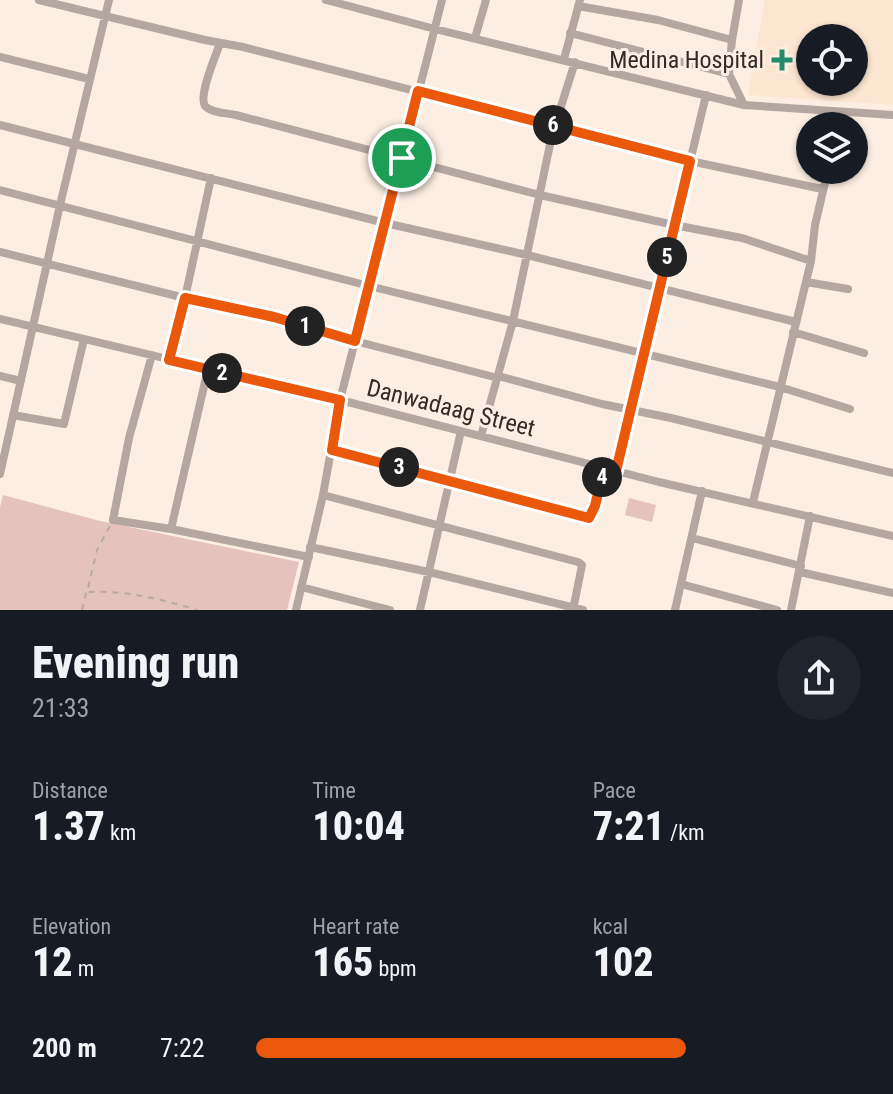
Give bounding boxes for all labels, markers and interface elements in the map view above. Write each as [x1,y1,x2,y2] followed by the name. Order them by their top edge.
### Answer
[796,24,868,184] map controls
[796,24,868,96] button: locate
[609,46,764,74] place label: Medina Hospital
[771,49,793,71] marker: Medina Hospital
[533,105,573,145] pin: 6
[547,112,559,137] text: 6
[796,112,868,184] button: layers
[368,124,436,192] pin
[380,136,424,180] icon: arrive
[647,237,687,277] pin: 5
[661,244,673,269] text: 5
[285,306,325,346] pin: 1
[299,313,311,338] text: 1
[202,353,242,393] pin: 2
[216,360,228,385] text: 2
[364,374,538,442] street label: Danwadaag Street
[379,447,419,487] pin: 3
[393,454,405,479] text: 3
[582,457,622,497] pin: 4
[596,464,608,489] text: 4
[777,636,861,720] button: share
[32,637,239,689] text: Evening run
[32,693,89,723] text: 21:33
[32,778,108,803] text: Distance
[312,778,356,803] text: Time
[593,778,636,803] text: Pace
[32,803,105,850] text: 1.37
[312,803,405,850] text: 10:04
[593,803,665,850] text: 7:21
[105,820,136,845] text: km
[665,820,705,845] text: /km
[32,914,111,939] text: Elevation
[312,914,399,939] text: Heart rate
[593,914,628,939] text: kcal
[32,939,73,986] text: 12
[312,939,373,986] text: 165
[593,939,654,986] text: 102
[73,956,94,981] text: m
[373,956,417,981] text: bpm
[32,1033,97,1063] text: 200 m
[160,1033,205,1063] text: 7:22

